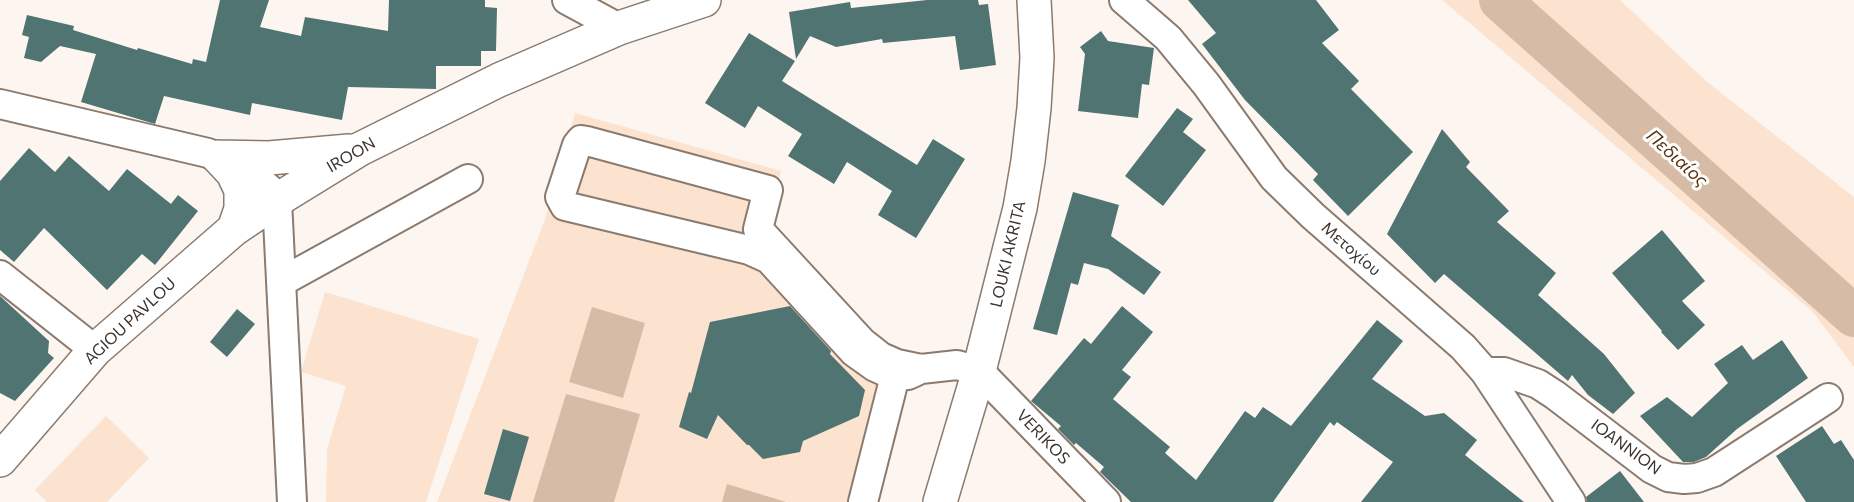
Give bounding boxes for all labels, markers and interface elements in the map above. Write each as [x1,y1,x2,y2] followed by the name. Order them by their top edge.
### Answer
[1642,125,1712,191] water label: Πεδιαίος
[323,133,379,177] street label: IROON
[986,199,1030,309] street label: LOUKI AKRITA
[1317,218,1385,280] street label: Μετοχίου
[80,274,180,368] street label: AGIOU PAVLOU
[1012,406,1074,468] street label: VERIKOS
[1587,415,1665,479] street label: IOANNION

